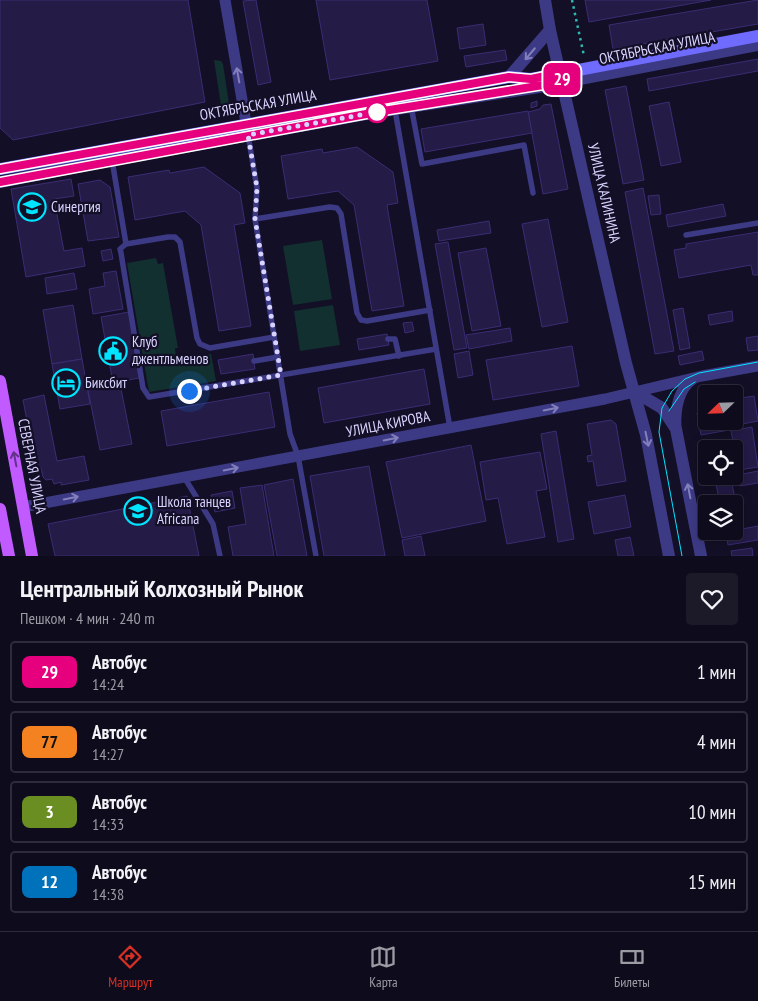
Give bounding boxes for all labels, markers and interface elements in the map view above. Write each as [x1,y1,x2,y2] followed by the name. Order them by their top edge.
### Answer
[597,27,717,68] street label: ОКТЯБРЬСКАЯ УЛИЦА
[524,47,535,60] one-way arrow
[540,63,584,95] line badge: 29
[553,67,571,90] text: 29
[232,68,242,84] one-way arrow
[198,85,318,124] street label: ОКТЯБРЬСКАЯ УЛИЦА
[366,101,388,123] unlabelled marker
[584,141,625,245] street label: УЛИЦА КАЛИНИНА
[17,192,47,222] school or university icon: Синергия
[51,197,101,216] place label: Синергия
[132,332,209,368] place label: Клуб джентльменов
[98,336,128,366] public building icon: Клуб джентльменов
[51,368,81,398] hotel icon: Биксбит
[85,373,127,392] place label: Биксбит
[177,379,202,404] your location
[698,385,742,430] north arrow
[698,385,743,540] map controls
[542,404,558,414] one-way arrow
[344,406,432,441] street label: УЛИЦА КИРОВА
[14,417,51,516] street label: СЕВЕРНАЯ УЛИЦА
[642,430,652,446] one-way arrow
[382,433,398,443] one-way arrow
[698,440,743,485] button: locate
[9,452,19,468] one-way arrow
[223,463,239,473] one-way arrow
[683,483,693,499] one-way arrow
[157,492,231,528] place label: Школа танцев Africana
[63,493,79,503] one-way arrow
[698,495,743,540] button: layers
[123,496,153,526] school or university icon: Школа танцев Africana
[20,573,303,604] text: Центральный Колхозный Рынок
[686,573,738,625] button: heart
[20,608,155,628] text: Пешком · 4 мин · 240 m
[92,650,147,674] text: Автобус
[41,660,58,683] text: 29
[697,660,736,684] text: 1 мин
[92,674,124,694] text: 14:24
[92,720,147,744] text: Автобус
[41,730,58,753] text: 77
[697,730,736,754] text: 4 мин
[92,744,124,764] text: 14:27
[92,790,147,814] text: Автобус
[45,800,54,823] text: 3
[688,800,736,824] text: 10 мин
[92,814,124,834] text: 14:33
[92,860,147,884] text: Автобус
[41,870,58,893] text: 12
[688,870,736,894] text: 15 мин
[92,884,124,904] text: 14:38
[108,943,153,991] tab: Маршрут
[369,943,398,991] tab: Карта
[614,943,650,991] tab: Билеты

